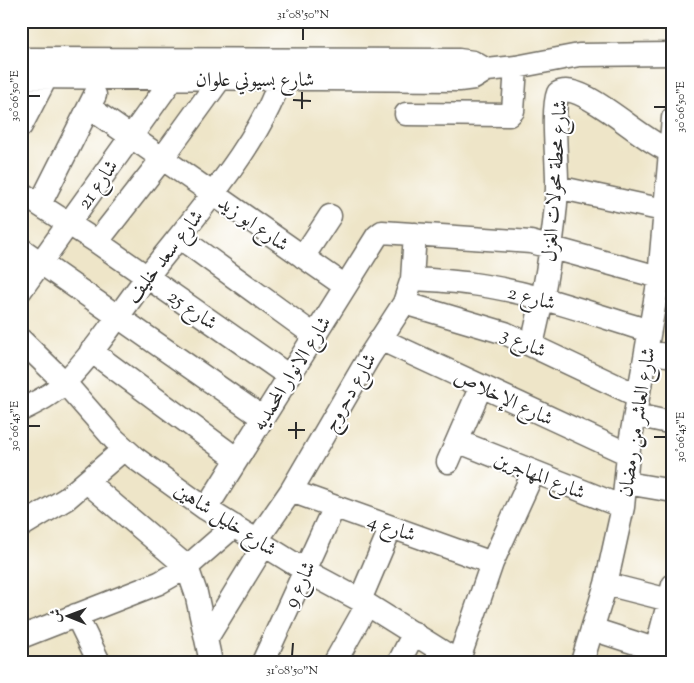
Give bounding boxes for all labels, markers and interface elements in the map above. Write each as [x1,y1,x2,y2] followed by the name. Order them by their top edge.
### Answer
[277,6,329,24] text: 31°08'50"N
[196,67,314,97] street label: شارع بسيوني علوان
[6,69,24,122] text: 30°06'50"E
[672,80,690,133] text: 30°06'50"E
[536,99,578,263] street label: شارع محطة محولات الغزل
[71,155,128,217] street label: شارع 21
[211,190,294,261] street label: شارع ابو زيد
[120,204,213,311] street label: شارع سعد خليف
[504,279,558,321] street label: شارع 2
[160,283,222,340] street label: شارع 25
[246,311,341,438] street label: شارع الانوار المحمديه
[495,321,550,368] street label: شارع 3
[612,345,666,500] street label: شارع العاشر من رمضان
[317,348,386,439] street label: شارع دحروج
[448,364,557,436] street label: شارع الإخلاص
[6,400,24,451] text: 30°06'45"E
[672,411,690,462] text: 30°06'45"E
[489,446,589,510] street label: شارع المهاجرين
[167,477,282,566] street label: شارع خليل شاهين
[363,508,419,552] street label: شارع 4
[278,557,326,614] street label: شارع 9
[42,590,92,640] north arrow
[47,609,67,623] text: ش
[266,662,318,680] text: 31°08'50"N

